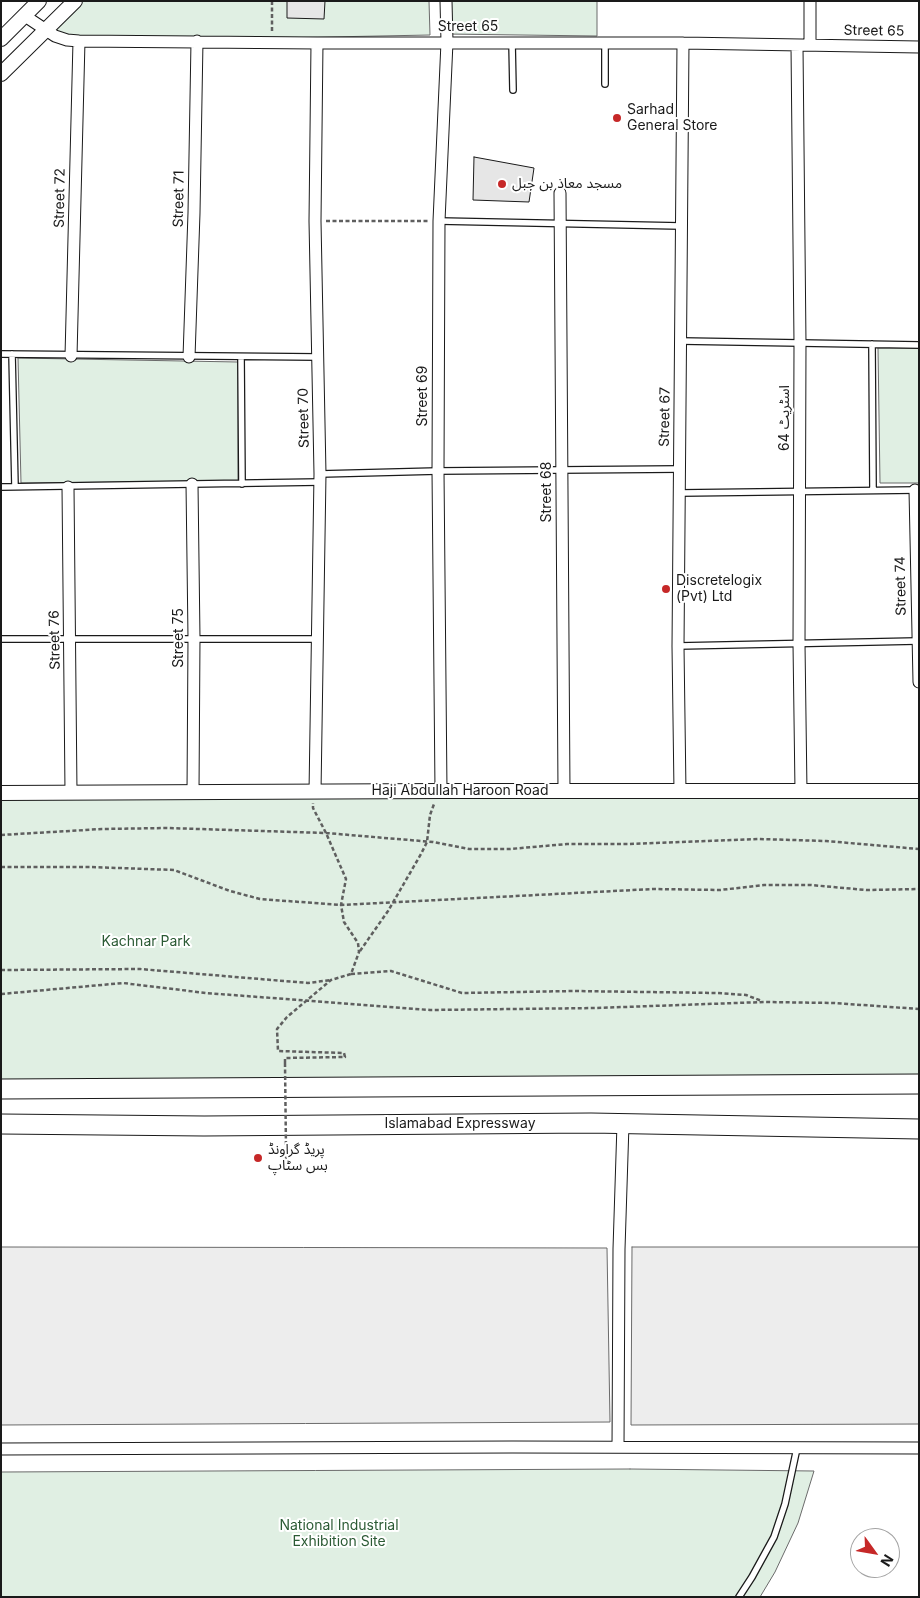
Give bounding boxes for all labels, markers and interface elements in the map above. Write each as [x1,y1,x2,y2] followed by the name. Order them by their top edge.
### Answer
[438,19,498,35] street label: Street 65
[844,22,904,40] street label: Street 65
[627,102,718,134] place label: Sarhad General Store
[611,112,623,124] marker: Sarhad General Store
[51,168,69,228] street label: Street 72
[170,170,188,228] street label: Street 71
[512,176,622,192] place label: مسجد معاذ بن جبل
[496,178,508,190] marker: مسجد معاذ بن جبل
[415,366,431,426] street label: Street 69
[777,385,793,451] street label: اسٹریٹ 64
[656,387,674,447] street label: Street 67
[295,388,313,448] street label: Street 70
[539,462,555,522] street label: Street 68
[892,556,910,616] street label: Street 74
[676,573,762,606] place label: Discretelogix (Pvt) Ltd
[660,583,672,595] marker: Discretelogix (Pvt) Ltd
[171,608,187,668] street label: Street 75
[46,610,64,670] street label: Street 76
[372,783,548,799] street label: Haji Abdullah Haroon Road
[102,934,190,950] park label: Kachnar Park
[384,1116,536,1132] street label: Islamabad Expressway
[268,1142,328,1174] place label: پریڈ گراونڈ بس سٹاپ
[252,1152,264,1164] marker: پریڈ گراونڈ بس سٹاپ
[279,1518,399,1550] park label: National Industrial Exhibition Site
[850,1528,900,1578] north arrow
[877,1552,897,1570] text: N

